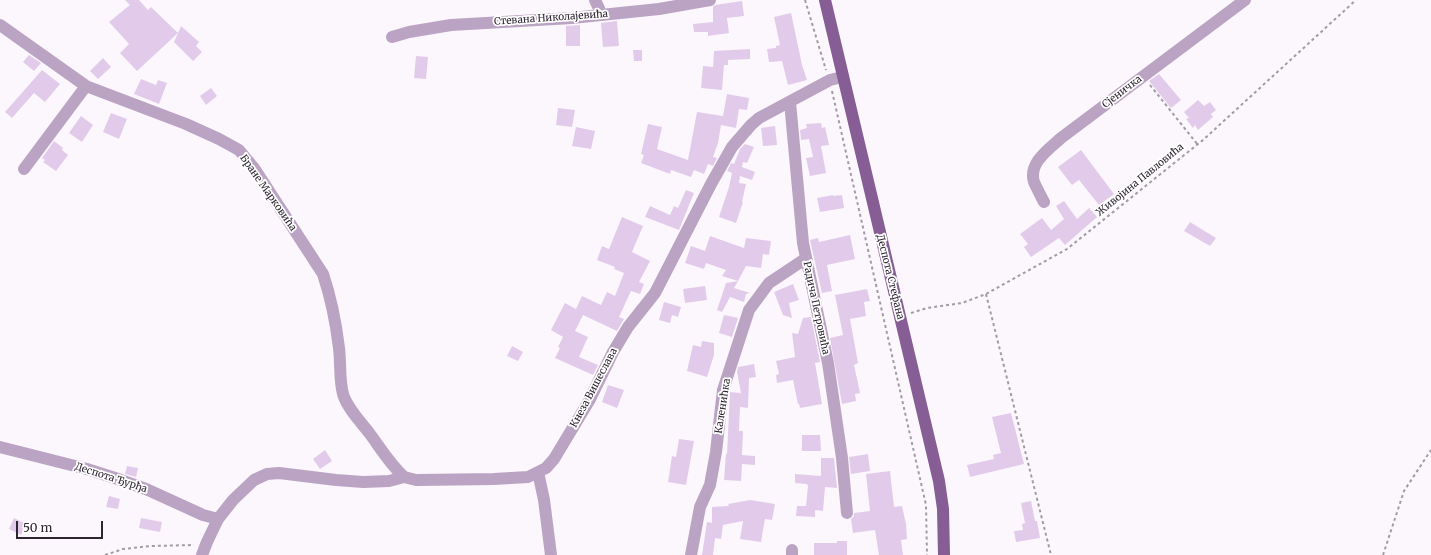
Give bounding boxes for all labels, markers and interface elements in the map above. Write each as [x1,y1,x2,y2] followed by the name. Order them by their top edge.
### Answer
[494,8,608,28] street label: Стевана Николајевића
[1100,73,1144,111] street label: Сјеничка
[1094,141,1186,219] street label: Живојина Павловића
[237,153,299,233] street label: Бране Марковића
[874,233,906,321] street label: Деспота Стефана
[800,260,832,356] street label: Радича Петровића
[568,346,620,430] street label: Кнеза Вишеслава
[713,378,733,434] street label: Каленићка
[73,461,149,495] street label: Деспота Ђурђа
[18,513,105,539] scale bar
[23,520,52,535] text: 50 m

